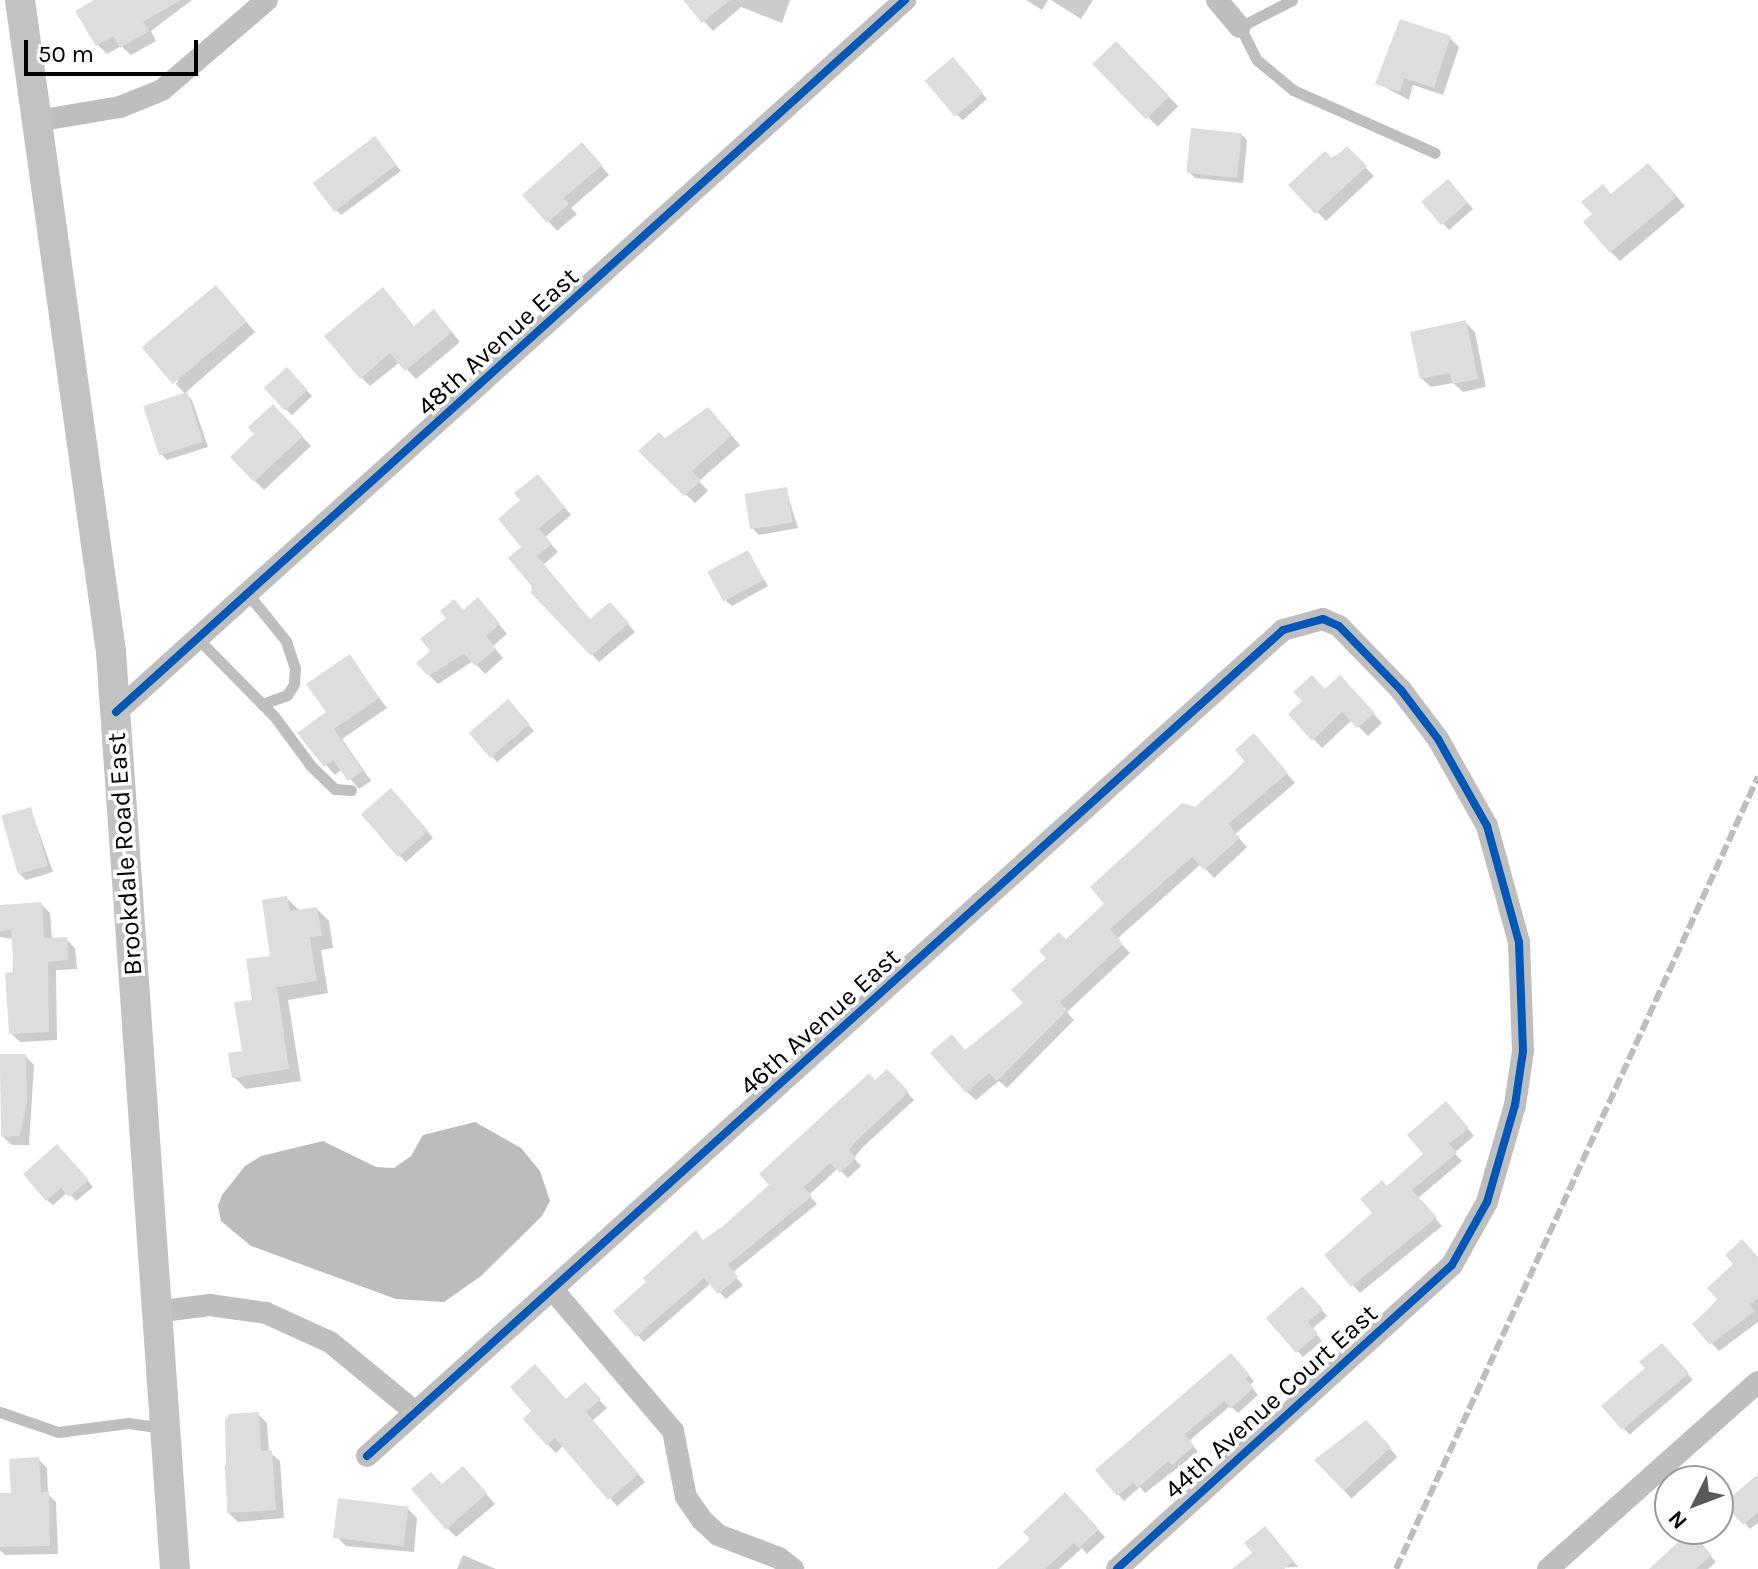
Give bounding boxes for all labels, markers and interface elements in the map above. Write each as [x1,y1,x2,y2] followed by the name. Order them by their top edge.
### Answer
[28,24,202,74] scale bar
[38,40,94,68] text: 50 m
[411,261,585,423] street label: 48th Avenue East
[101,731,149,977] street label: Brookdale Road East
[733,942,907,1102] street label: 46th Avenue East
[1158,1298,1384,1506] street label: 44th Avenue Court East
[1654,1465,1734,1545] north arrow
[1663,1505,1693,1534] text: N

